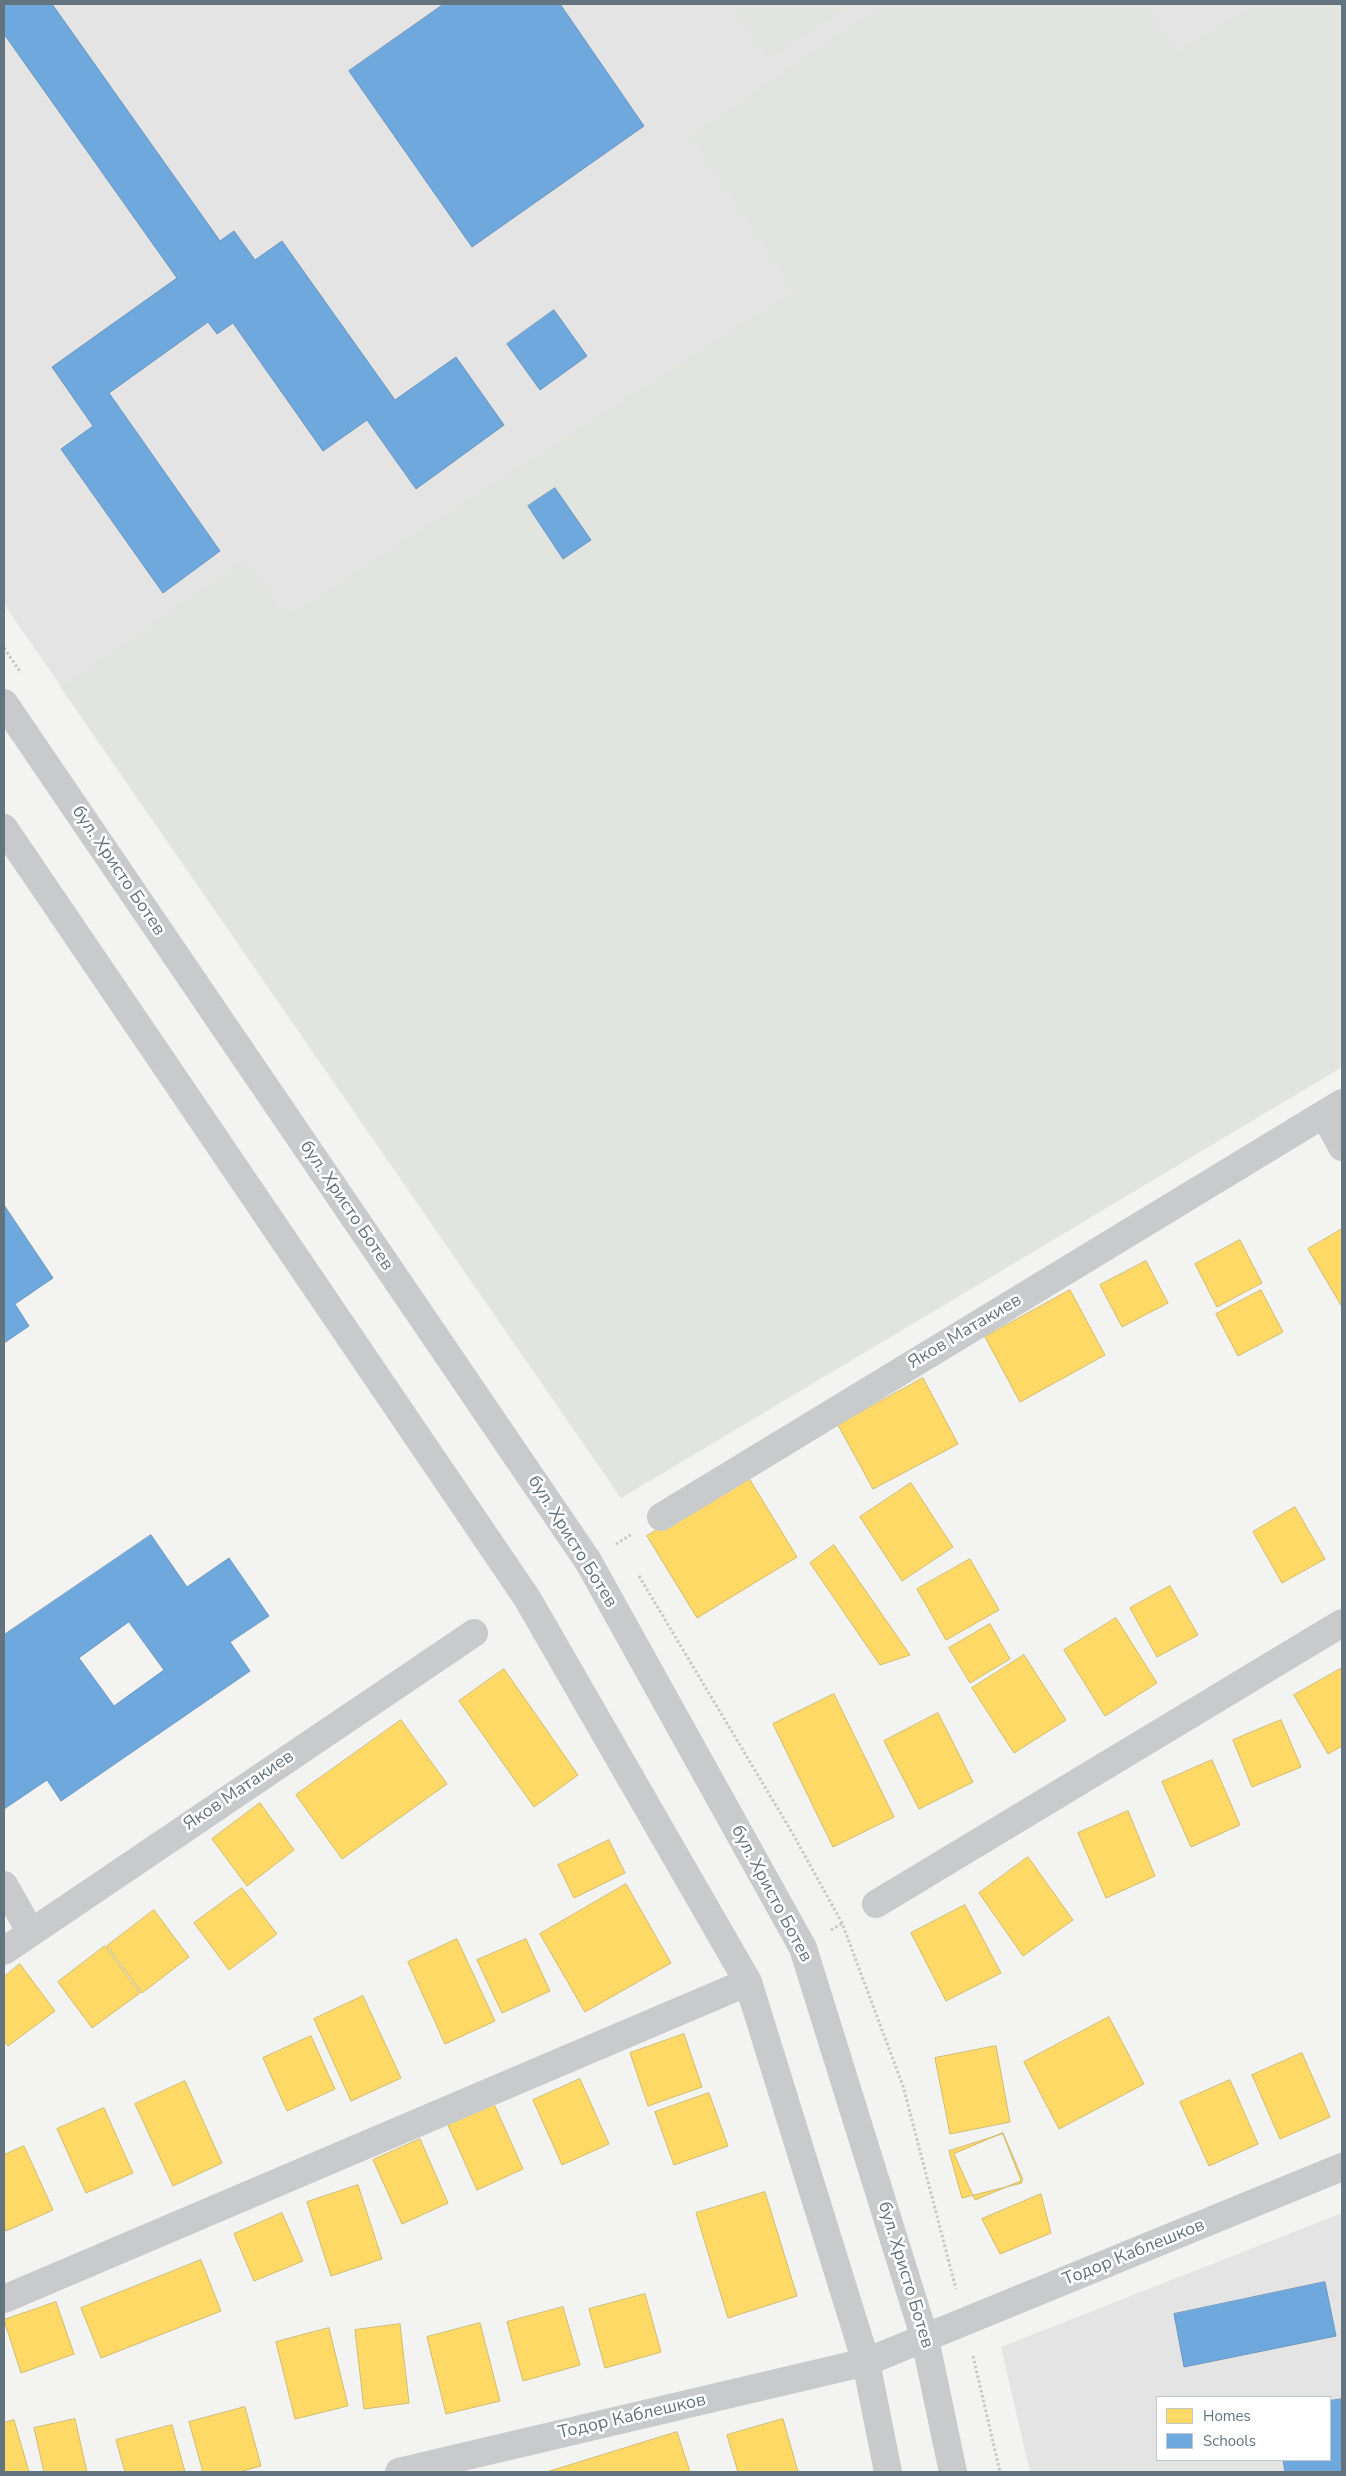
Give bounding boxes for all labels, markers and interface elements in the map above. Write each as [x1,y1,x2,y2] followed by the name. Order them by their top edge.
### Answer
[67,802,169,940] street label: бул. Христо Ботев
[295,1137,397,1275] street label: бул. Христо Ботев
[904,1290,1026,1374] street label: Яков Матакиев
[523,1472,621,1612] street label: бул. Христо Ботев
[180,1746,298,1836] street label: Яков Матакиев
[726,1822,816,1966] street label: бул. Христо Ботев
[872,2199,938,2351] street label: бул. Христо Ботев
[1060,2215,1208,2291] street label: Тодор Каблешков
[556,2389,708,2445] street label: Тодор Каблешков
[1156,2396,1331,2461] legend
[1203,2406,1251,2426] text: Homes
[1203,2431,1256,2451] text: Schools

